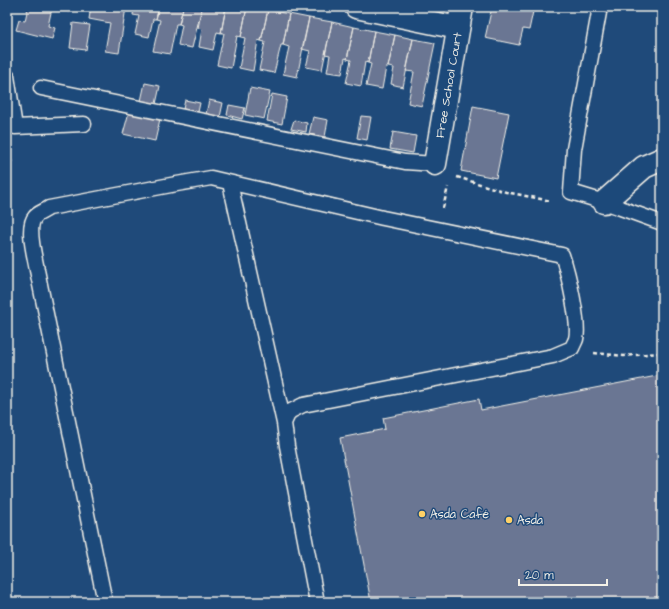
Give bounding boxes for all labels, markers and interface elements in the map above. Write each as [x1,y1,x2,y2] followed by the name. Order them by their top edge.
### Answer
[432,31,467,139] street label: Free School Court
[430,506,490,523] place label: Asda Café
[417,509,427,519] marker: Asda Café
[517,512,543,529] place label: Asda
[504,515,514,525] marker: Asda
[519,561,607,587] scale bar
[525,567,554,584] text: 20 m

